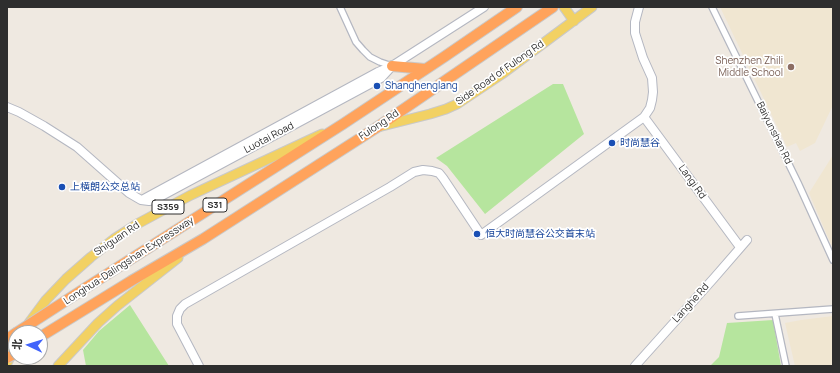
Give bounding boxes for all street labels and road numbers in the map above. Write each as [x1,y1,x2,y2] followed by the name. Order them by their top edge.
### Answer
[454,38,546,108] street label: Side Road of Fulong Rd
[754,100,794,166] street label: Baiyunshan Rd
[357,107,401,143] street label: Fulong Rd
[242,120,296,156] street label: Luotai Road
[676,163,708,201] street label: Langi Rd
[203,198,227,212] road number: S31
[152,200,184,214] road number: S359
[62,214,196,308] street label: Longhua-Dalingshan Expressway
[92,219,142,259] street label: Shiguan Rd
[670,281,712,325] street label: Langhe Rd

